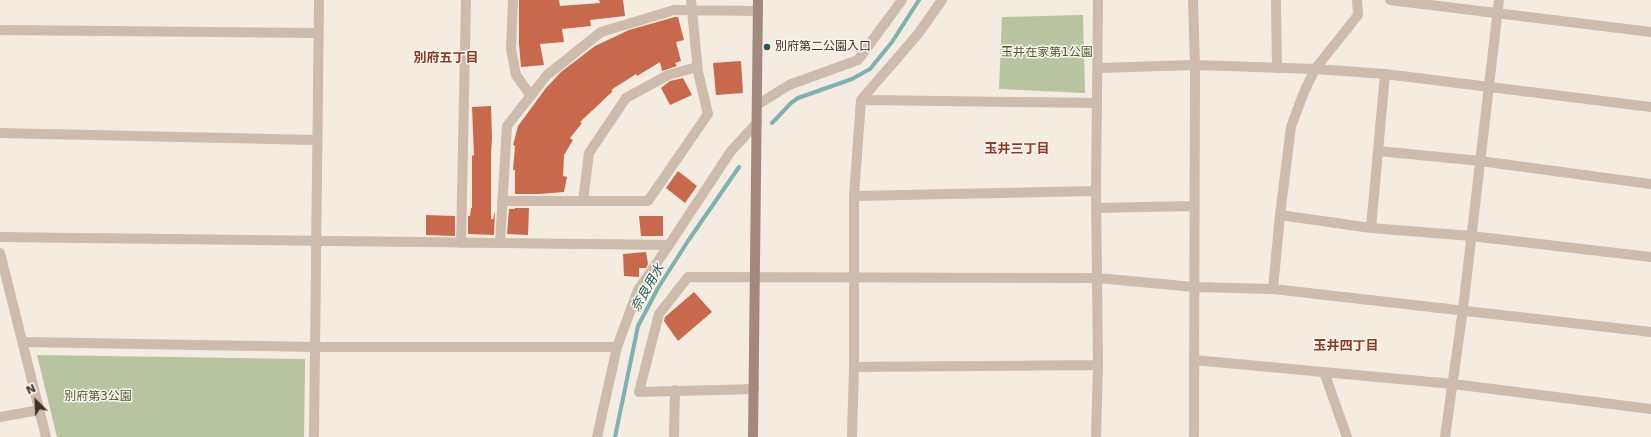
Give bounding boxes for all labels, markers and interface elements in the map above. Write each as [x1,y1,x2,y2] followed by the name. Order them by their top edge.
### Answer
[775,40,871,54] place label: 別府第二公園入口
[762,42,772,52] marker: 別府第二公園入口
[1001,46,1093,60] park label: 玉井在家第1公園
[414,51,478,67] district label: 別府五丁目
[985,142,1049,158] district label: 玉井三丁目
[628,262,668,314] water label: 奈良用水
[1314,339,1378,355] district label: 玉井四丁目
[16,381,56,421] north arrow
[24,382,38,397] text: N
[64,390,132,404] park label: 別府第3公園

